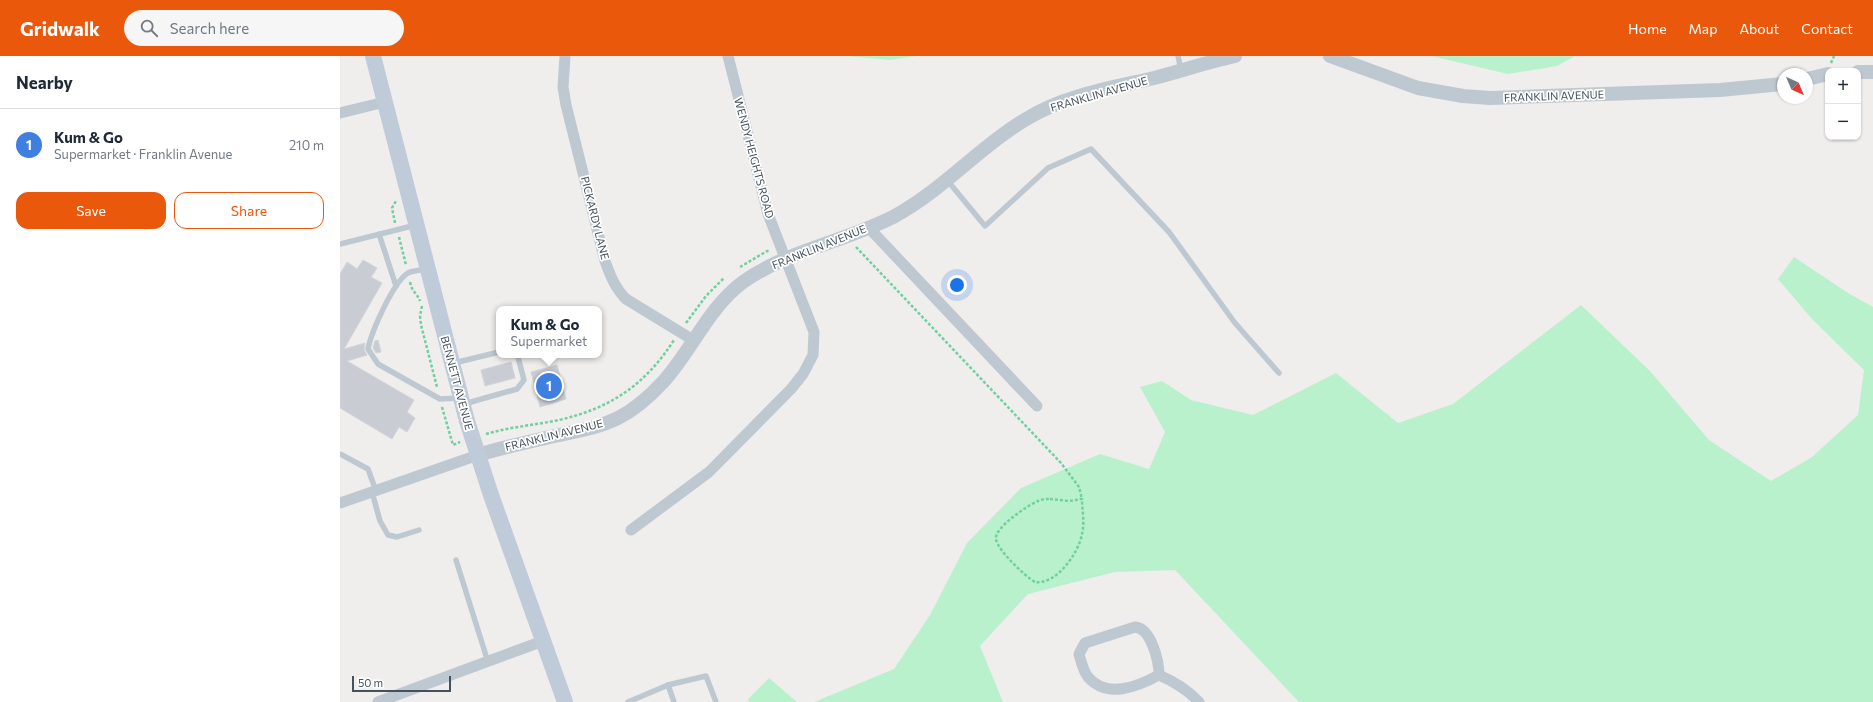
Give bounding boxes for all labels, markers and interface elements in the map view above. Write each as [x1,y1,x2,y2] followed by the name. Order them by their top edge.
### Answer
[124,10,404,46] search box
[20,17,100,40] text: Gridwalk
[138,17,160,39] icon: search
[170,19,249,37] text: Search here
[1628,20,1667,37] text: Home
[1689,20,1717,37] text: Map
[1739,20,1779,37] text: About
[1801,20,1853,37] text: Contact
[1777,68,1813,104] north arrow
[1825,68,1861,140] map controls
[1825,68,1861,104] button: +
[16,72,73,93] text: Nearby
[1049,73,1149,114] street label: FRANKLIN AVENUE
[1504,87,1604,104] street label: FRANKLIN AVENUE
[732,96,777,220] street label: WENDY HEIGHTS ROAD
[1825,104,1861,140] button: −
[54,128,123,146] text: Kum & Go
[26,137,32,153] text: 1
[289,137,324,153] text: 210 m
[54,146,232,162] text: Supermarket · Franklin Avenue
[579,175,612,261] street label: PICKARDY LANE
[16,192,166,229] button: Save
[174,192,324,229] button: Share
[770,222,868,271] street label: FRANKLIN AVENUE
[947,275,967,295] your location
[496,306,602,358] popup
[511,315,580,333] text: Kum & Go
[511,333,587,349] text: Supermarket
[439,334,476,431] street label: BENNETT AVENUE
[536,371,562,401] pin: 1
[504,416,604,453] street label: FRANKLIN AVENUE
[352,674,451,693] scale bar
[358,676,383,689] text: 50 m

